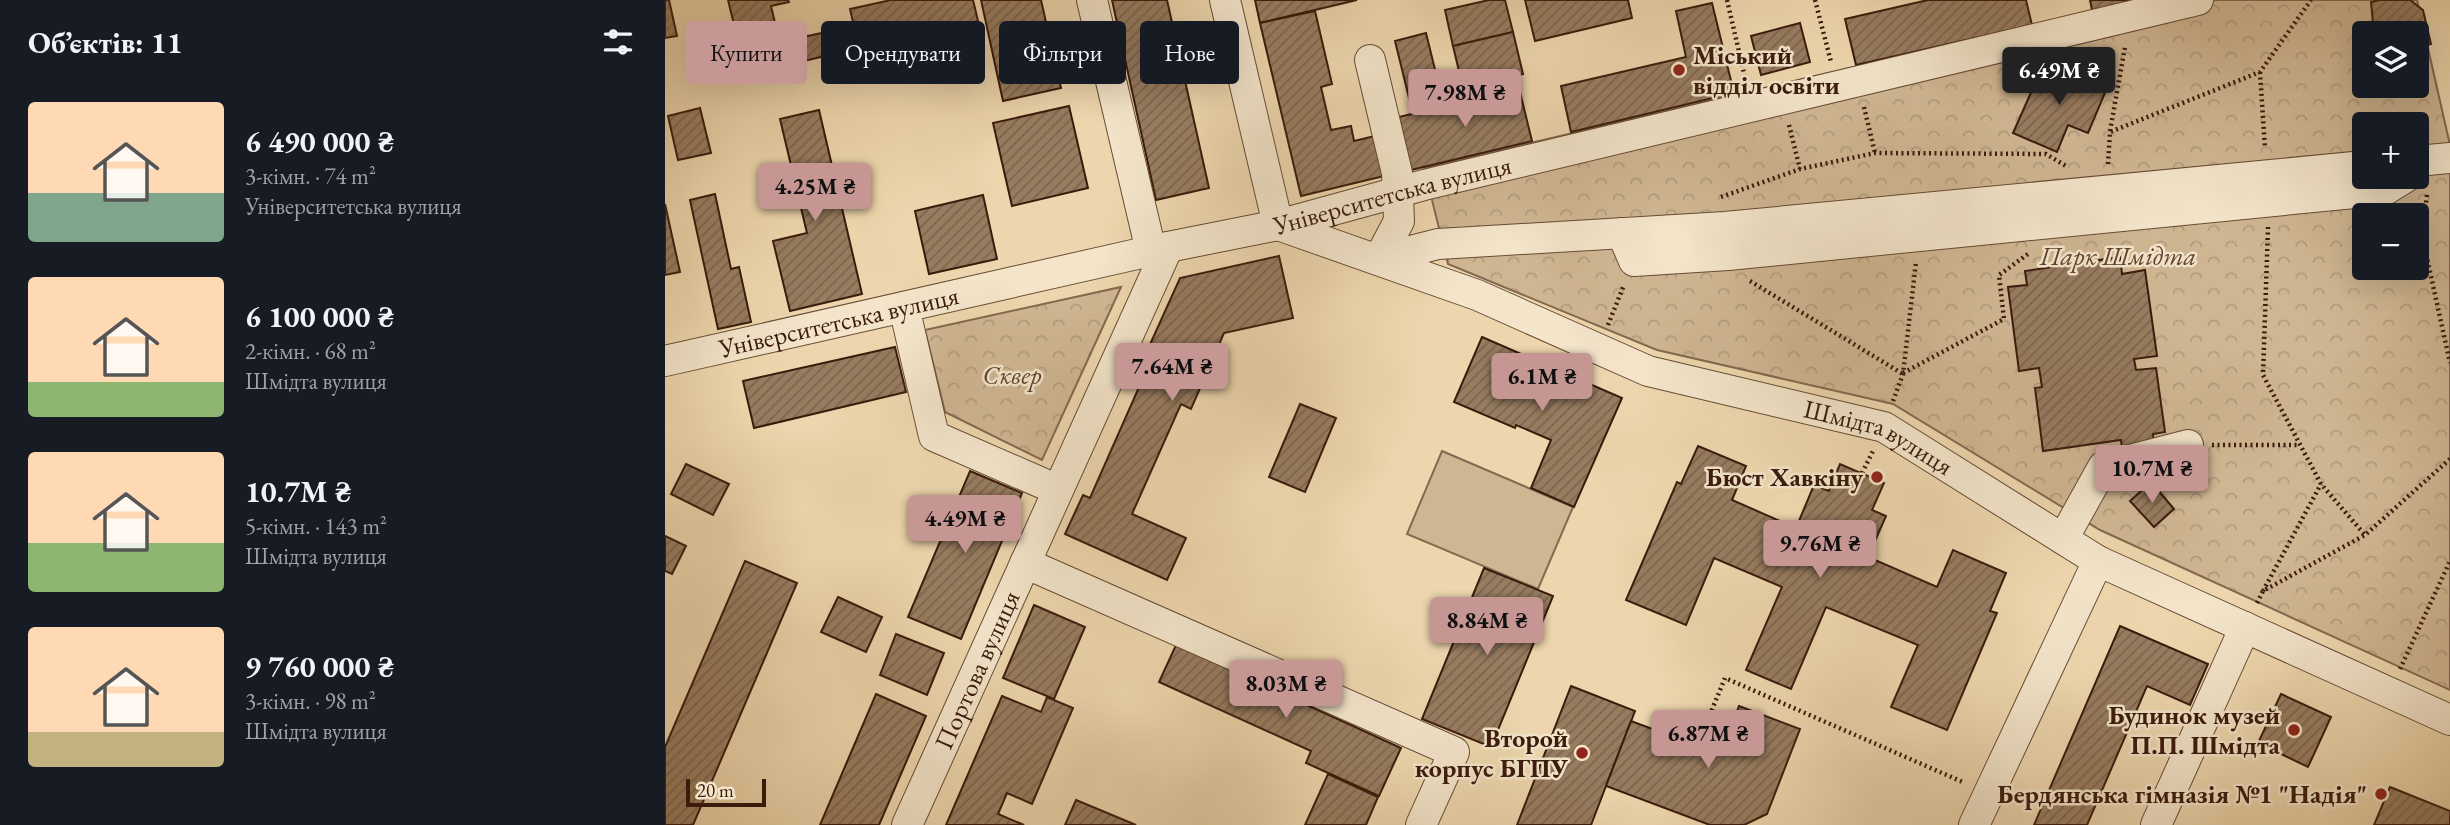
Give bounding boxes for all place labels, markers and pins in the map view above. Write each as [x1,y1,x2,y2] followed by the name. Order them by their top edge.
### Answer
[1693,38,1840,102] place label: Міський відділ освіти
[1994,48,2124,107] pin: 6.49M ₴
[1671,62,1687,78] marker: Міський відділ освіти
[1400,69,1530,129] pin: 7.98M ₴
[750,164,880,223] pin: 4.25M ₴
[1107,344,1237,403] pin: 7.64M ₴
[1485,354,1599,413] pin: 6.1M ₴
[2087,446,2217,505] pin: 10.7M ₴
[1706,460,1863,494] place label: Бюст Хавкіну
[1869,469,1885,485] marker: Бюст Хавкіну
[900,496,1030,555] pin: 4.49M ₴
[1755,520,1885,580] pin: 9.76M ₴
[1422,598,1552,657] pin: 8.84M ₴
[1221,660,1351,720] pin: 8.03M ₴
[2108,698,2281,762] place label: Будинок музей П.П. Шмідта
[1643,710,1773,770] pin: 6.87M ₴
[1415,721,1569,785] place label: Второй корпус БГПУ
[2286,722,2302,738] marker: Будинок музей П.П. Шмідта
[1574,745,1590,761] marker: Второй корпус БГПУ
[1997,777,2367,811] place label: Бердянська гімназія №1 "Надія"
[2373,786,2389,802] marker: Бердянська гімназія №1 "Надія"

